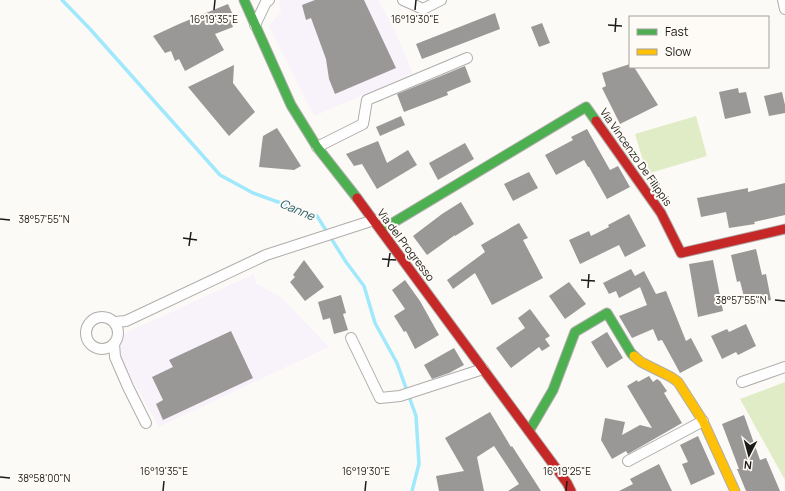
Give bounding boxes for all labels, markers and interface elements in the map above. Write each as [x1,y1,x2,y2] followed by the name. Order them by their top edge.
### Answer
[190,12,238,26] text: 16°19'35"E
[391,12,439,26] text: 16°19'30"E
[629,16,769,68] legend
[665,23,689,40] text: Fast
[665,43,691,60] text: Slow
[597,105,676,209] street label: Via Vincenzo De Filippis
[277,195,318,225] water label: Canne
[374,205,439,284] street label: Via del Progresso
[18,212,70,226] text: 38°57'55"N
[715,293,767,307] text: 38°57'55"N
[729,435,769,475] north arrow
[743,458,753,473] text: N
[140,464,188,478] text: 16°19'35"E
[342,464,390,478] text: 16°19'30"E
[543,464,591,478] text: 16°19'25"E
[18,471,70,485] text: 38°58'00"N

